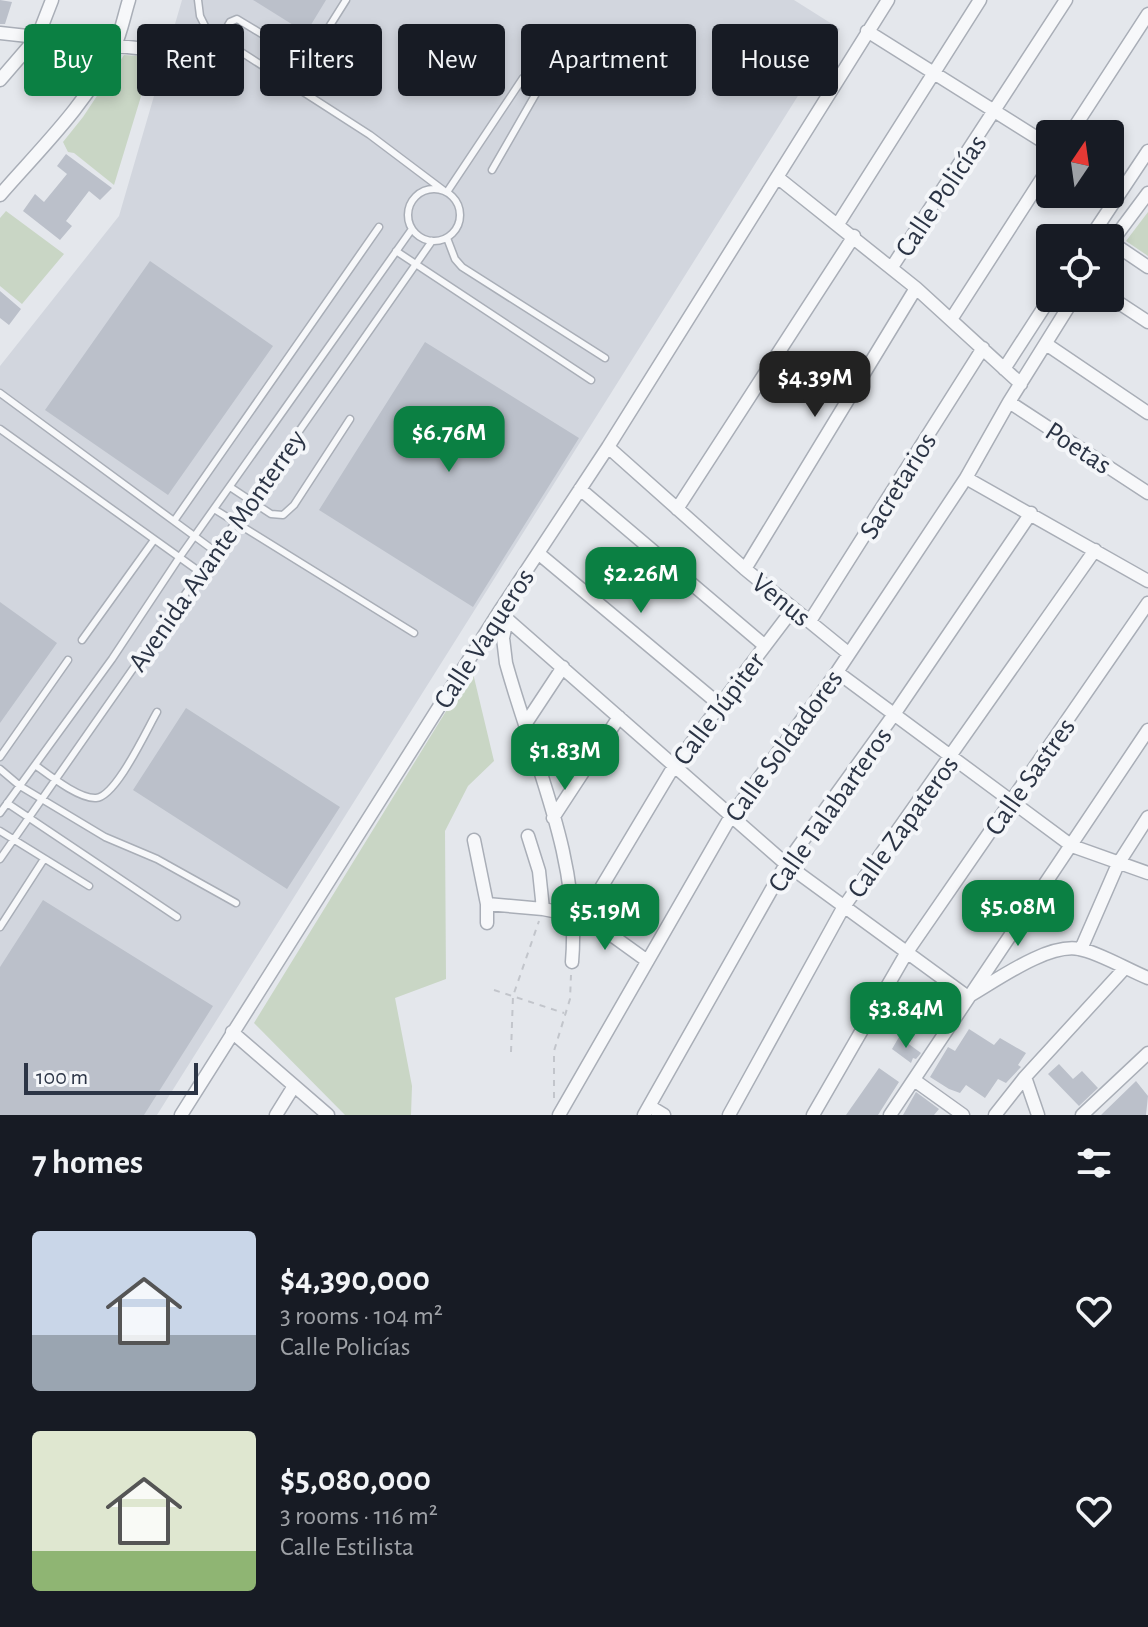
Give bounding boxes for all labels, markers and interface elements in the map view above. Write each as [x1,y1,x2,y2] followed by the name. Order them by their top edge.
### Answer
[24,24,121,96] chip: Buy
[137,24,244,96] chip: Rent
[260,24,382,96] chip: Filters
[398,24,505,96] chip: New
[521,24,696,96] chip: Apartment
[712,24,838,96] chip: House
[1036,120,1124,208] north arrow
[1036,120,1124,312] map controls
[891,130,993,262] street label: Calle Policías
[1036,224,1124,312] button: locate
[750,351,880,419] pin: $4.39M
[777,364,853,390] text: $4.39M
[384,406,514,474] pin: $6.76M
[1040,417,1116,480] street label: Poetas
[412,419,486,445] text: $6.76M
[124,425,312,677] street label: Avenida Avante Monterrey
[855,428,942,544] street label: Sacretarios
[576,547,706,615] pin: $2.26M
[603,560,679,586] text: $2.26M
[429,564,540,714] street label: Calle Vaqueros
[746,569,815,632] street label: Venus
[668,648,771,771] street label: Calle Júpiter
[720,665,849,827] street label: Calle Soldadores
[980,713,1081,841] street label: Calle Sastres
[763,723,898,898] street label: Calle Talabarteros
[500,724,630,792] pin: $1.83M
[529,737,601,763] text: $1.83M
[843,751,964,904] street label: Calle Zapateros
[953,880,1083,948] pin: $5.08M
[540,884,670,952] pin: $5.19M
[980,893,1056,919] text: $5.08M
[569,897,641,923] text: $5.19M
[841,982,971,1050] pin: $3.84M
[868,995,944,1021] text: $3.84M
[24,1059,198,1095] scale bar
[36,1066,88,1088] text: 100 m
[1072,1141,1116,1185] icon: filters
[32,1146,143,1180] text: 7 homes
[96,1263,192,1359] icon: home
[280,1263,430,1297] text: $4,390,000
[1072,1289,1116,1333] icon: heart
[280,1303,443,1329] text: 3 rooms · 104 m²
[280,1334,411,1360] text: Calle Policías
[96,1463,192,1559] icon: home
[280,1463,431,1497] text: $5,080,000
[1072,1489,1116,1533] icon: heart
[280,1503,438,1529] text: 3 rooms · 116 m²
[280,1534,414,1560] text: Calle Estilista

